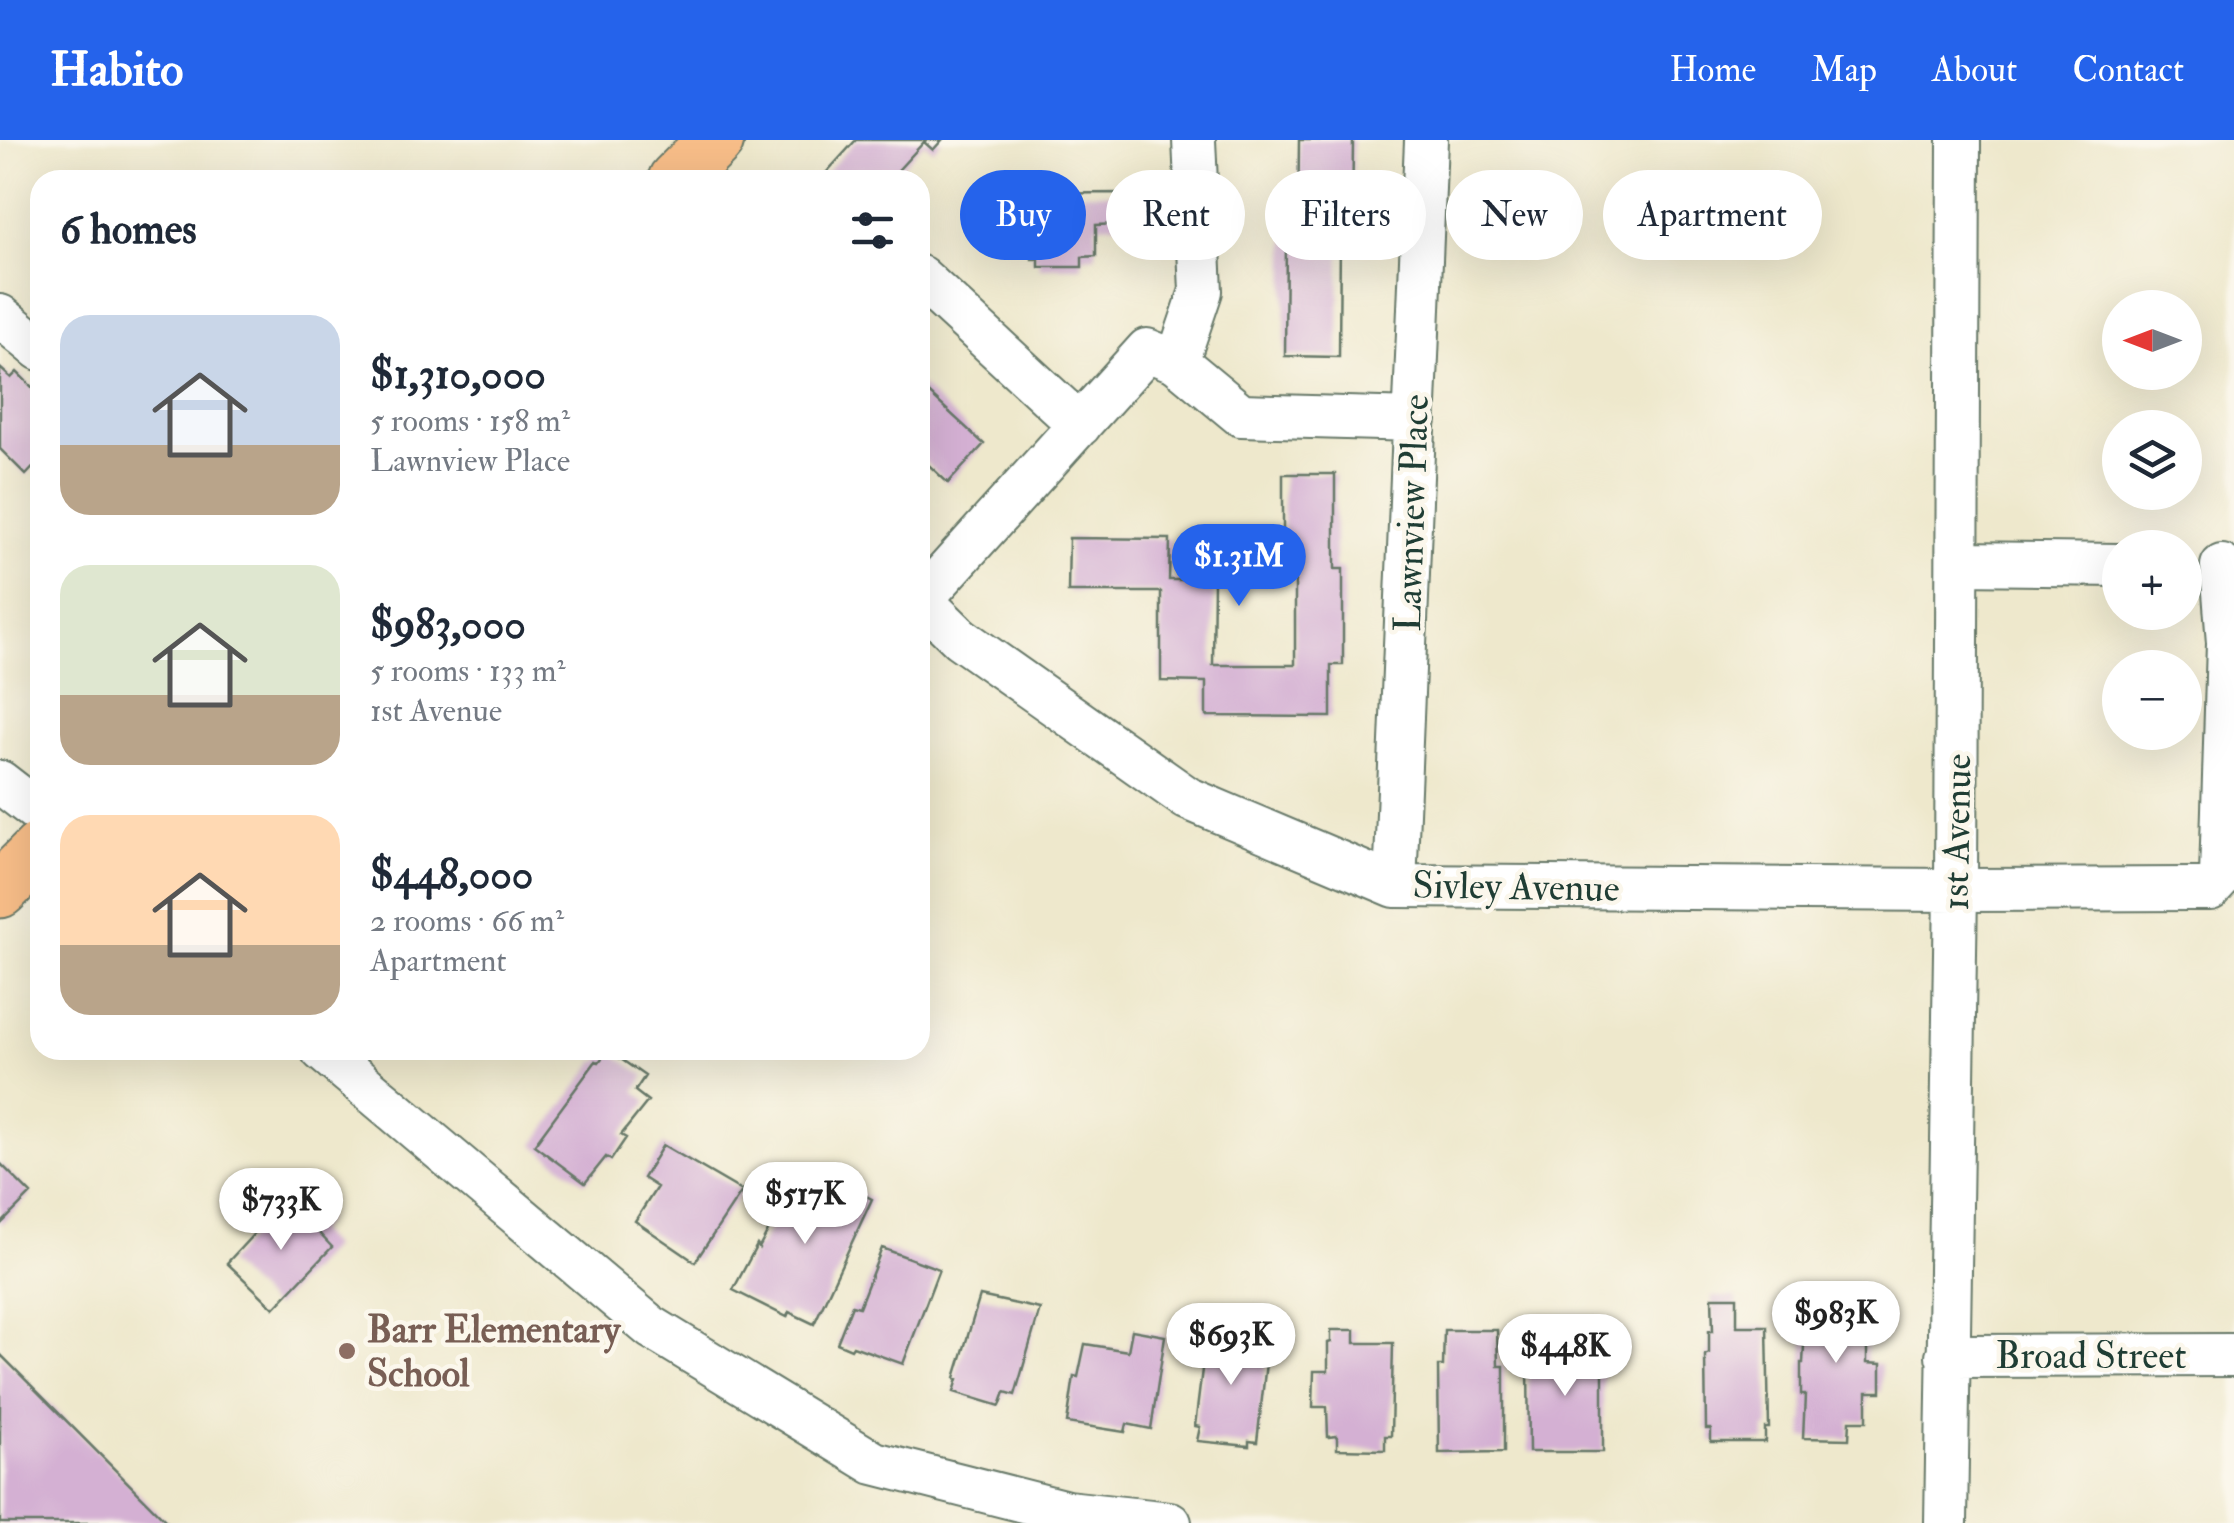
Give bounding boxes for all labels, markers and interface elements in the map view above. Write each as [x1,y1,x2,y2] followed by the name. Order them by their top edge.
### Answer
[50,40,183,100] text: Habito
[1669,48,1756,92] text: Home
[1811,48,1877,92] text: Map
[1932,48,2017,92] text: About
[2072,48,2184,92] text: Contact
[960,170,1086,260] chip: Buy
[1106,170,1245,260] chip: Rent
[1265,170,1426,260] chip: Filters
[1446,170,1583,260] chip: New
[1603,170,1822,260] chip: Apartment
[845,203,900,258] icon: filters
[60,204,197,256] text: 6 homes
[2102,290,2202,390] north arrow
[2102,290,2202,750] map controls
[370,349,546,401] text: $1,310,000
[140,355,260,475] icon: home
[1384,393,1440,633] street label: Lawnview Place
[370,401,570,441] text: 5 rooms · 158 m²
[2102,410,2202,510] button: layers
[370,441,570,481] text: Lawnview Place
[1158,524,1320,609] pin: $1.31M
[2102,530,2202,630] button: +
[1194,536,1284,576] text: $1.31M
[370,599,526,651] text: $983,000
[140,605,260,725] icon: home
[2102,650,2202,750] button: −
[370,651,566,691] text: 5 rooms · 133 m²
[370,691,502,731] text: 1st Avenue
[1932,753,1982,911] street label: 1st Avenue
[370,849,533,901] text: $448,000
[140,855,260,975] icon: home
[1412,861,1620,913] street label: Sivley Avenue
[370,901,564,941] text: 2 rooms · 66 m²
[370,941,507,981] text: Apartment
[735,1162,875,1247] pin: $517K
[211,1168,351,1253] pin: $733K
[765,1174,845,1214] text: $517K
[241,1180,321,1220] text: $733K
[1766,1281,1906,1366] pin: $983K
[1794,1293,1878,1333] text: $983K
[1161,1303,1301,1388] pin: $693K
[367,1306,621,1398] place label: Barr Elementary School
[1495,1314,1635,1399] pin: $448K
[1188,1315,1274,1355] text: $693K
[1520,1326,1610,1366] text: $448K
[1996,1332,2186,1380] street label: Broad Street
[336,1340,358,1362] marker: Barr Elementary School

